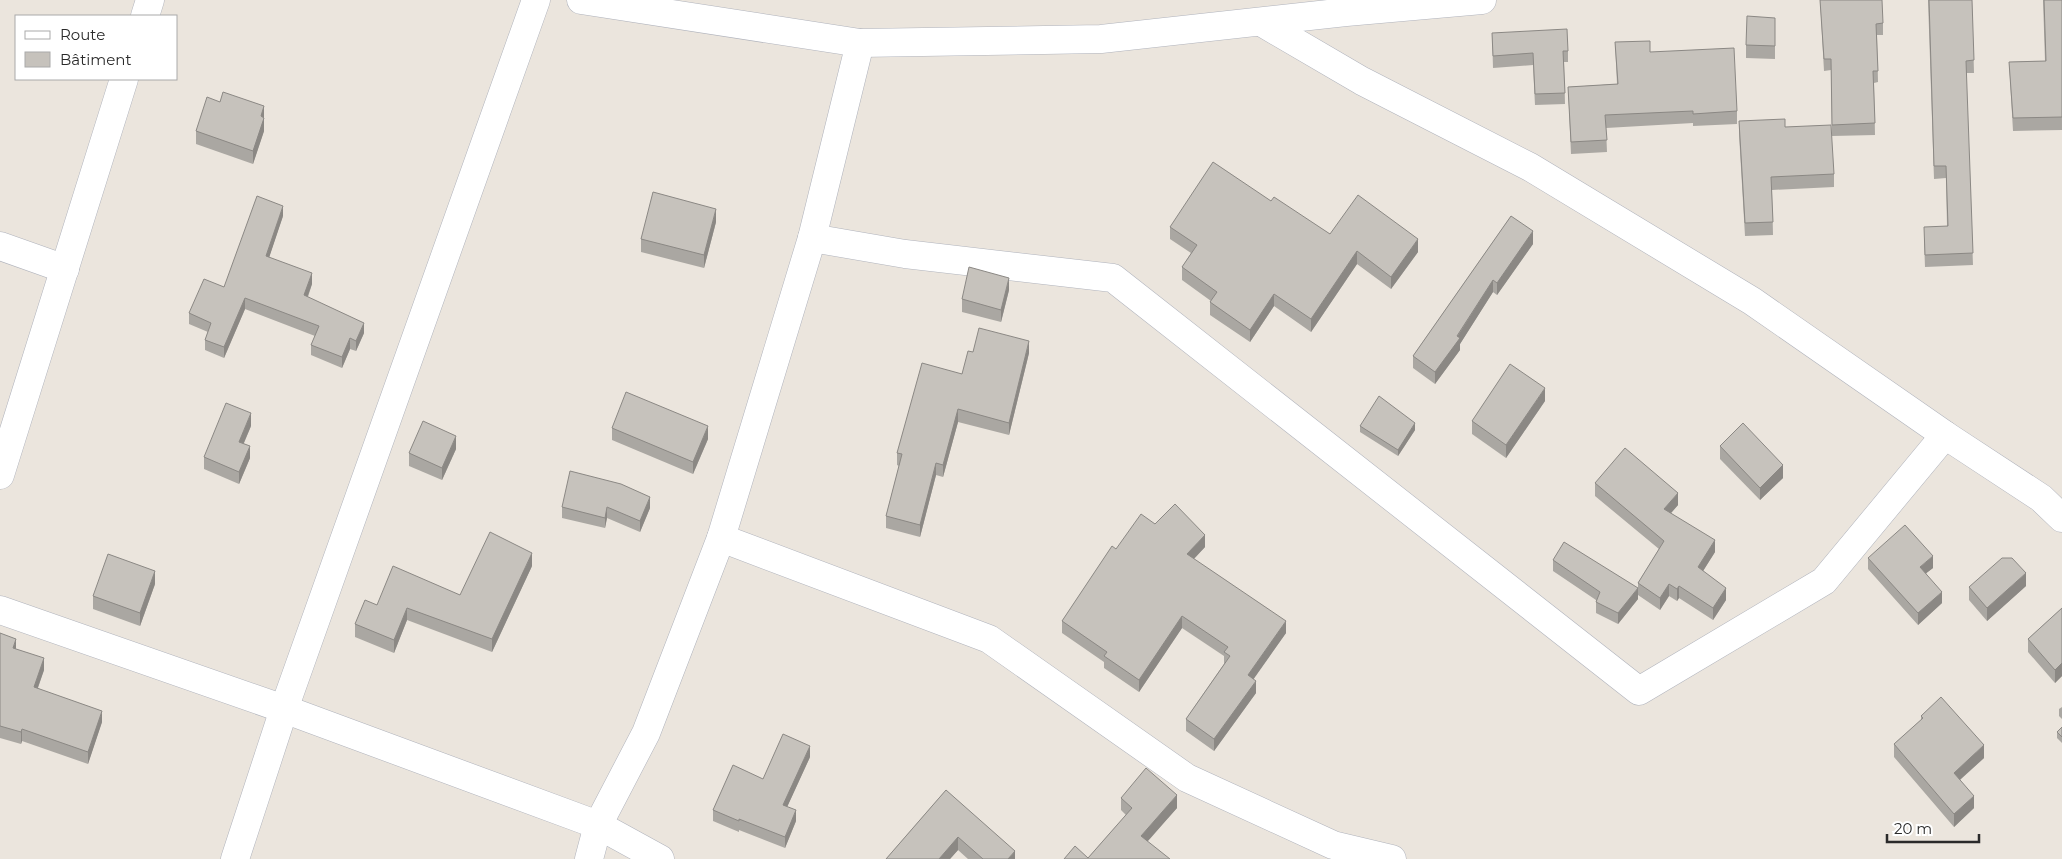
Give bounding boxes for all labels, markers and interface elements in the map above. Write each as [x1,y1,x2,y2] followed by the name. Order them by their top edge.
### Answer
[15,15,178,80] legend
[60,25,105,44] text: Route
[60,50,132,69] text: Bâtiment
[1887,812,1980,844] scale bar
[1894,819,1932,838] text: 20 m

